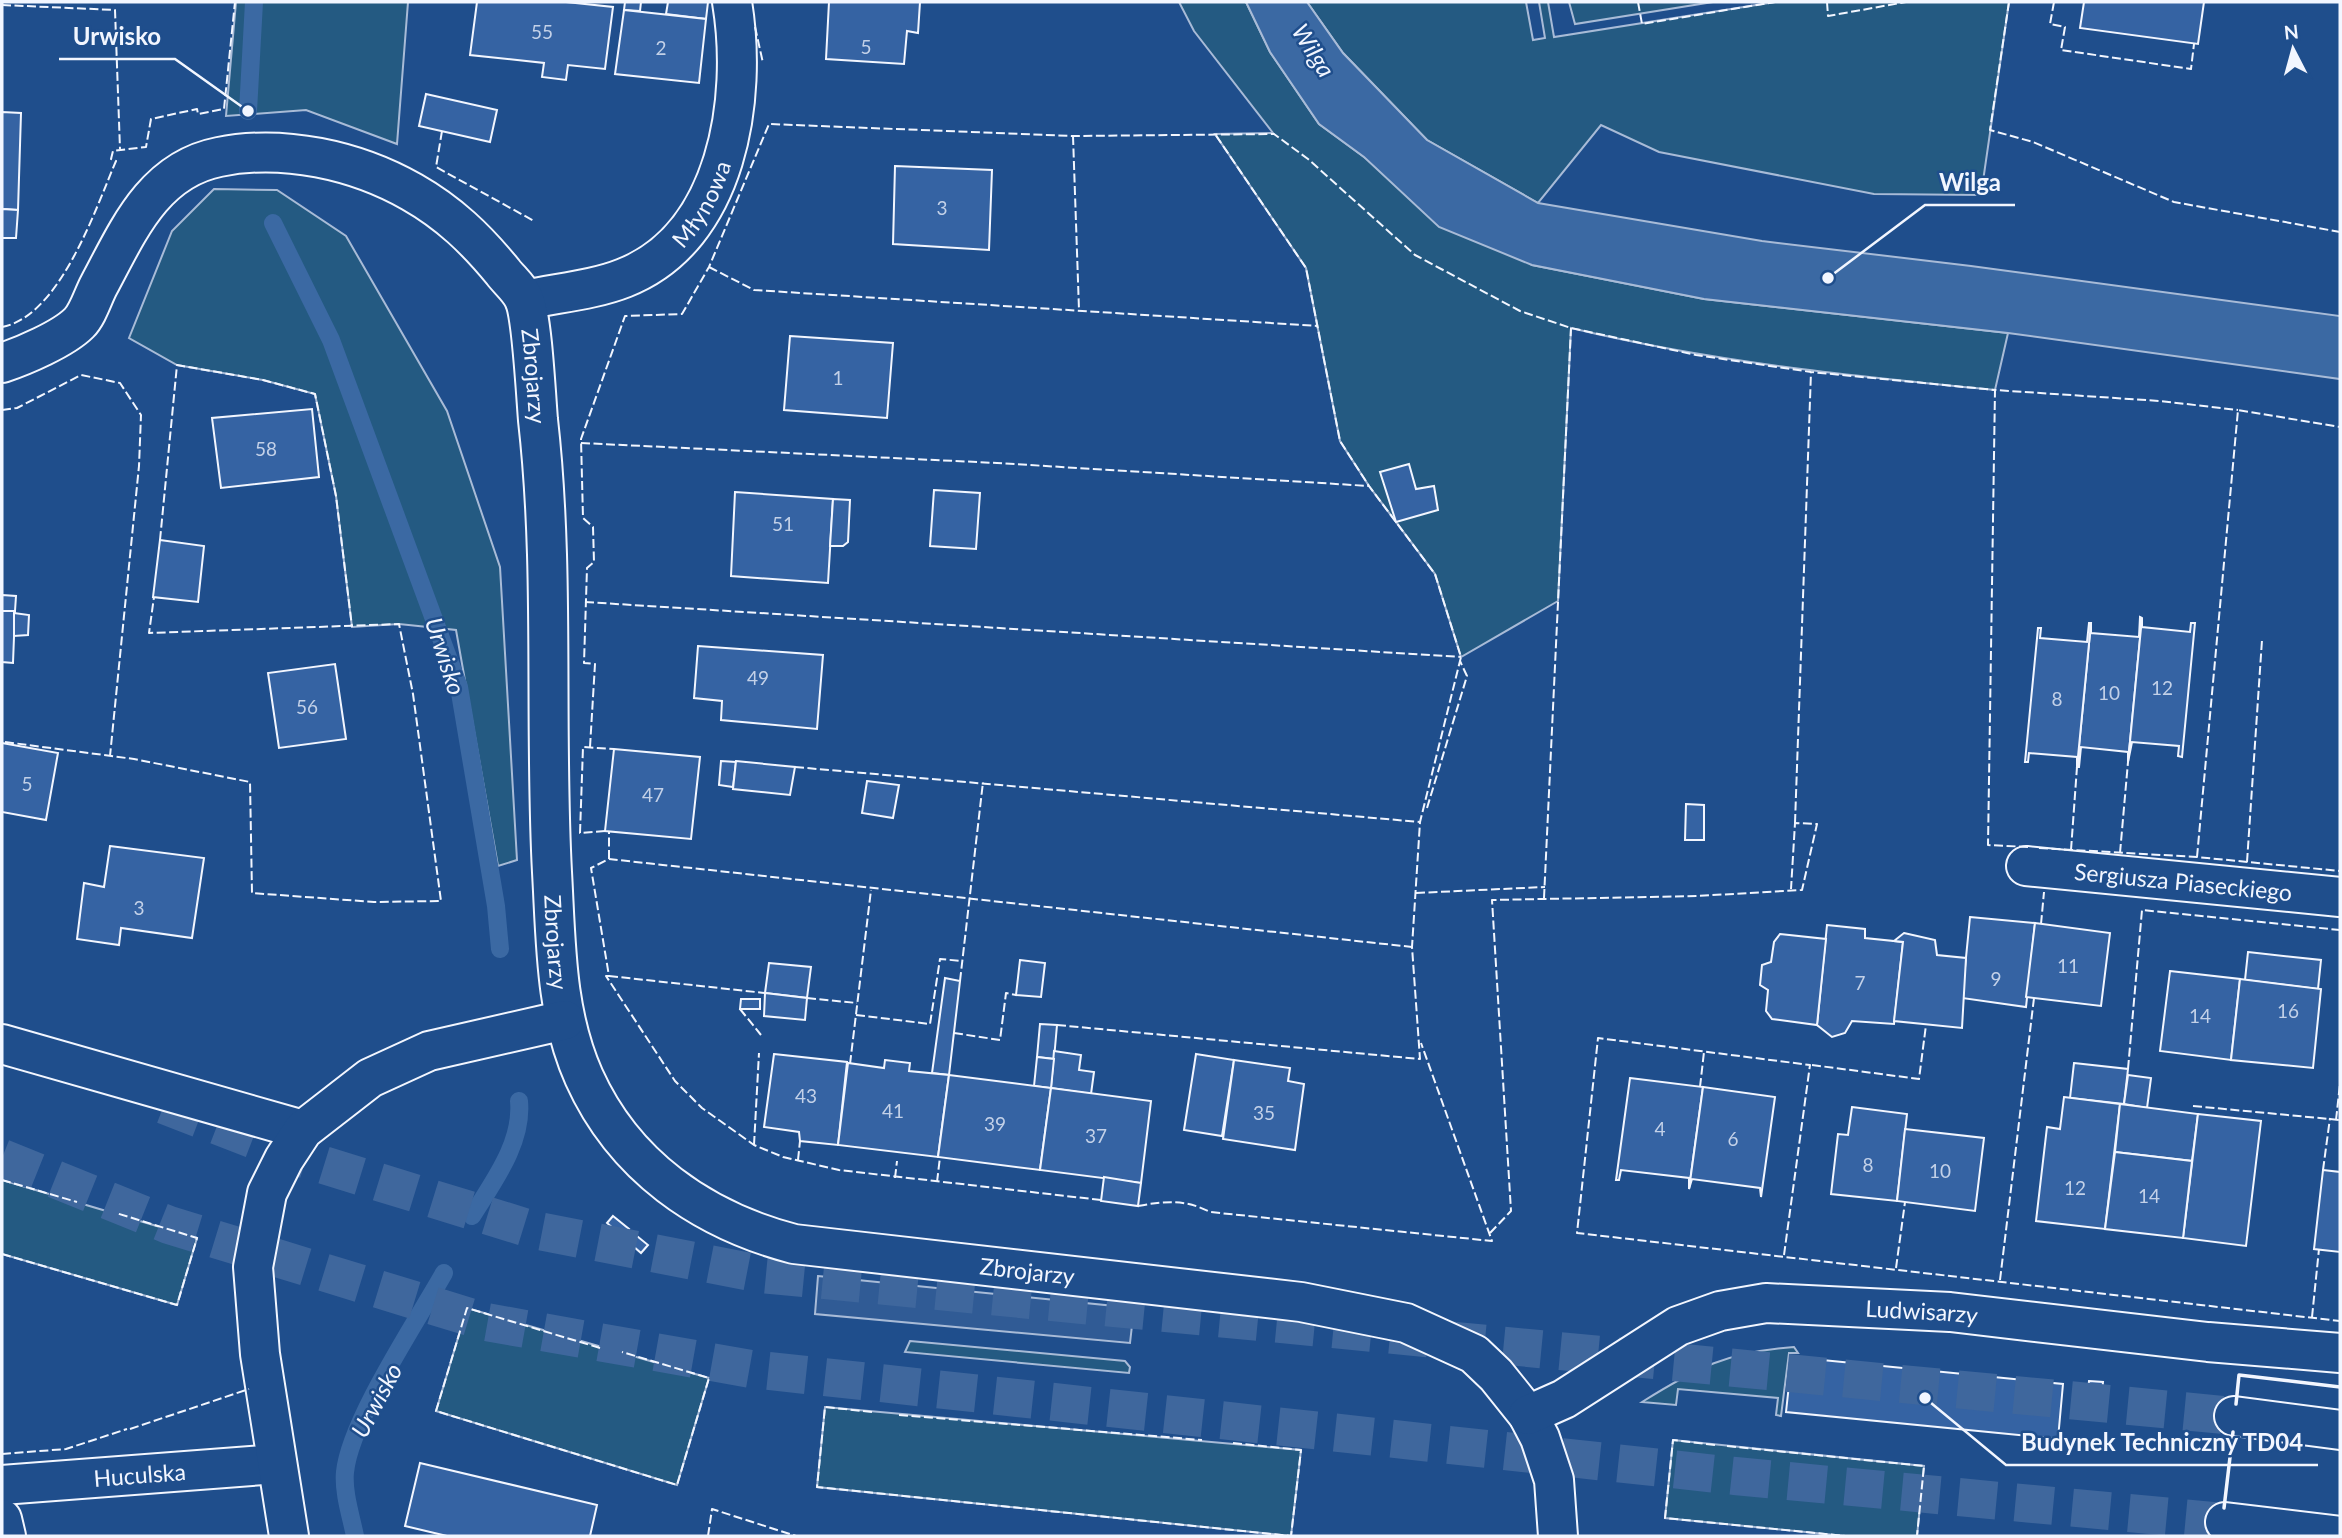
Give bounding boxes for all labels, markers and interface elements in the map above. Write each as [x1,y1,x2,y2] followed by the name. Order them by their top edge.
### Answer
[59,14,175,59] callout: Urwisko
[2258,14,2328,84] north arrow
[1287,18,1341,82] water label: Wilga
[2283,19,2300,44] text: N
[531,20,553,43] house number: 55
[73,21,161,50] text: Urwisko
[860,35,872,58] house number: 5
[655,36,667,59] house number: 2
[666,157,736,253] street label: Młynowa
[1925,160,2015,205] callout: Wilga
[1939,167,2001,196] text: Wilga
[936,196,948,219] house number: 3
[516,327,552,425] street label: Zbrojarzy
[832,366,844,389] house number: 1
[255,437,277,460] house number: 58
[772,512,794,535] house number: 51
[420,613,472,699] water label: Urwisko
[747,666,769,689] house number: 49
[2151,676,2173,699] house number: 12
[2098,681,2120,704] house number: 10
[2051,687,2063,710] house number: 8
[296,695,318,718] house number: 56
[21,772,33,795] house number: 5
[642,783,664,806] house number: 47
[2073,857,2293,906] street label: Sergiusza Piaseckiego
[539,894,574,992] street label: Zbrojarzy
[133,896,145,919] house number: 3
[2057,954,2079,977] house number: 11
[1990,967,2002,990] house number: 9
[1854,971,1866,994] house number: 7
[2277,999,2299,1022] house number: 16
[2189,1004,2211,1027] house number: 14
[795,1084,817,1107] house number: 43
[882,1099,904,1122] house number: 41
[1253,1101,1275,1124] house number: 35
[984,1112,1006,1135] house number: 39
[1654,1117,1666,1140] house number: 4
[1085,1124,1107,1147] house number: 37
[1727,1127,1739,1150] house number: 6
[1862,1153,1874,1176] house number: 8
[1929,1159,1951,1182] house number: 10
[2064,1176,2086,1199] house number: 12
[2138,1184,2160,1207] house number: 14
[978,1251,1076,1290] street label: Zbrojarzy
[1865,1294,1980,1329] street label: Ludwisarzy
[344,1358,408,1442] water label: Urwisko
[2006,1420,2318,1465] callout: Budynek Techniczny TD04
[2021,1427,2303,1456] text: Budynek Techniczny TD04
[92,1457,187,1492] street label: Huculska

